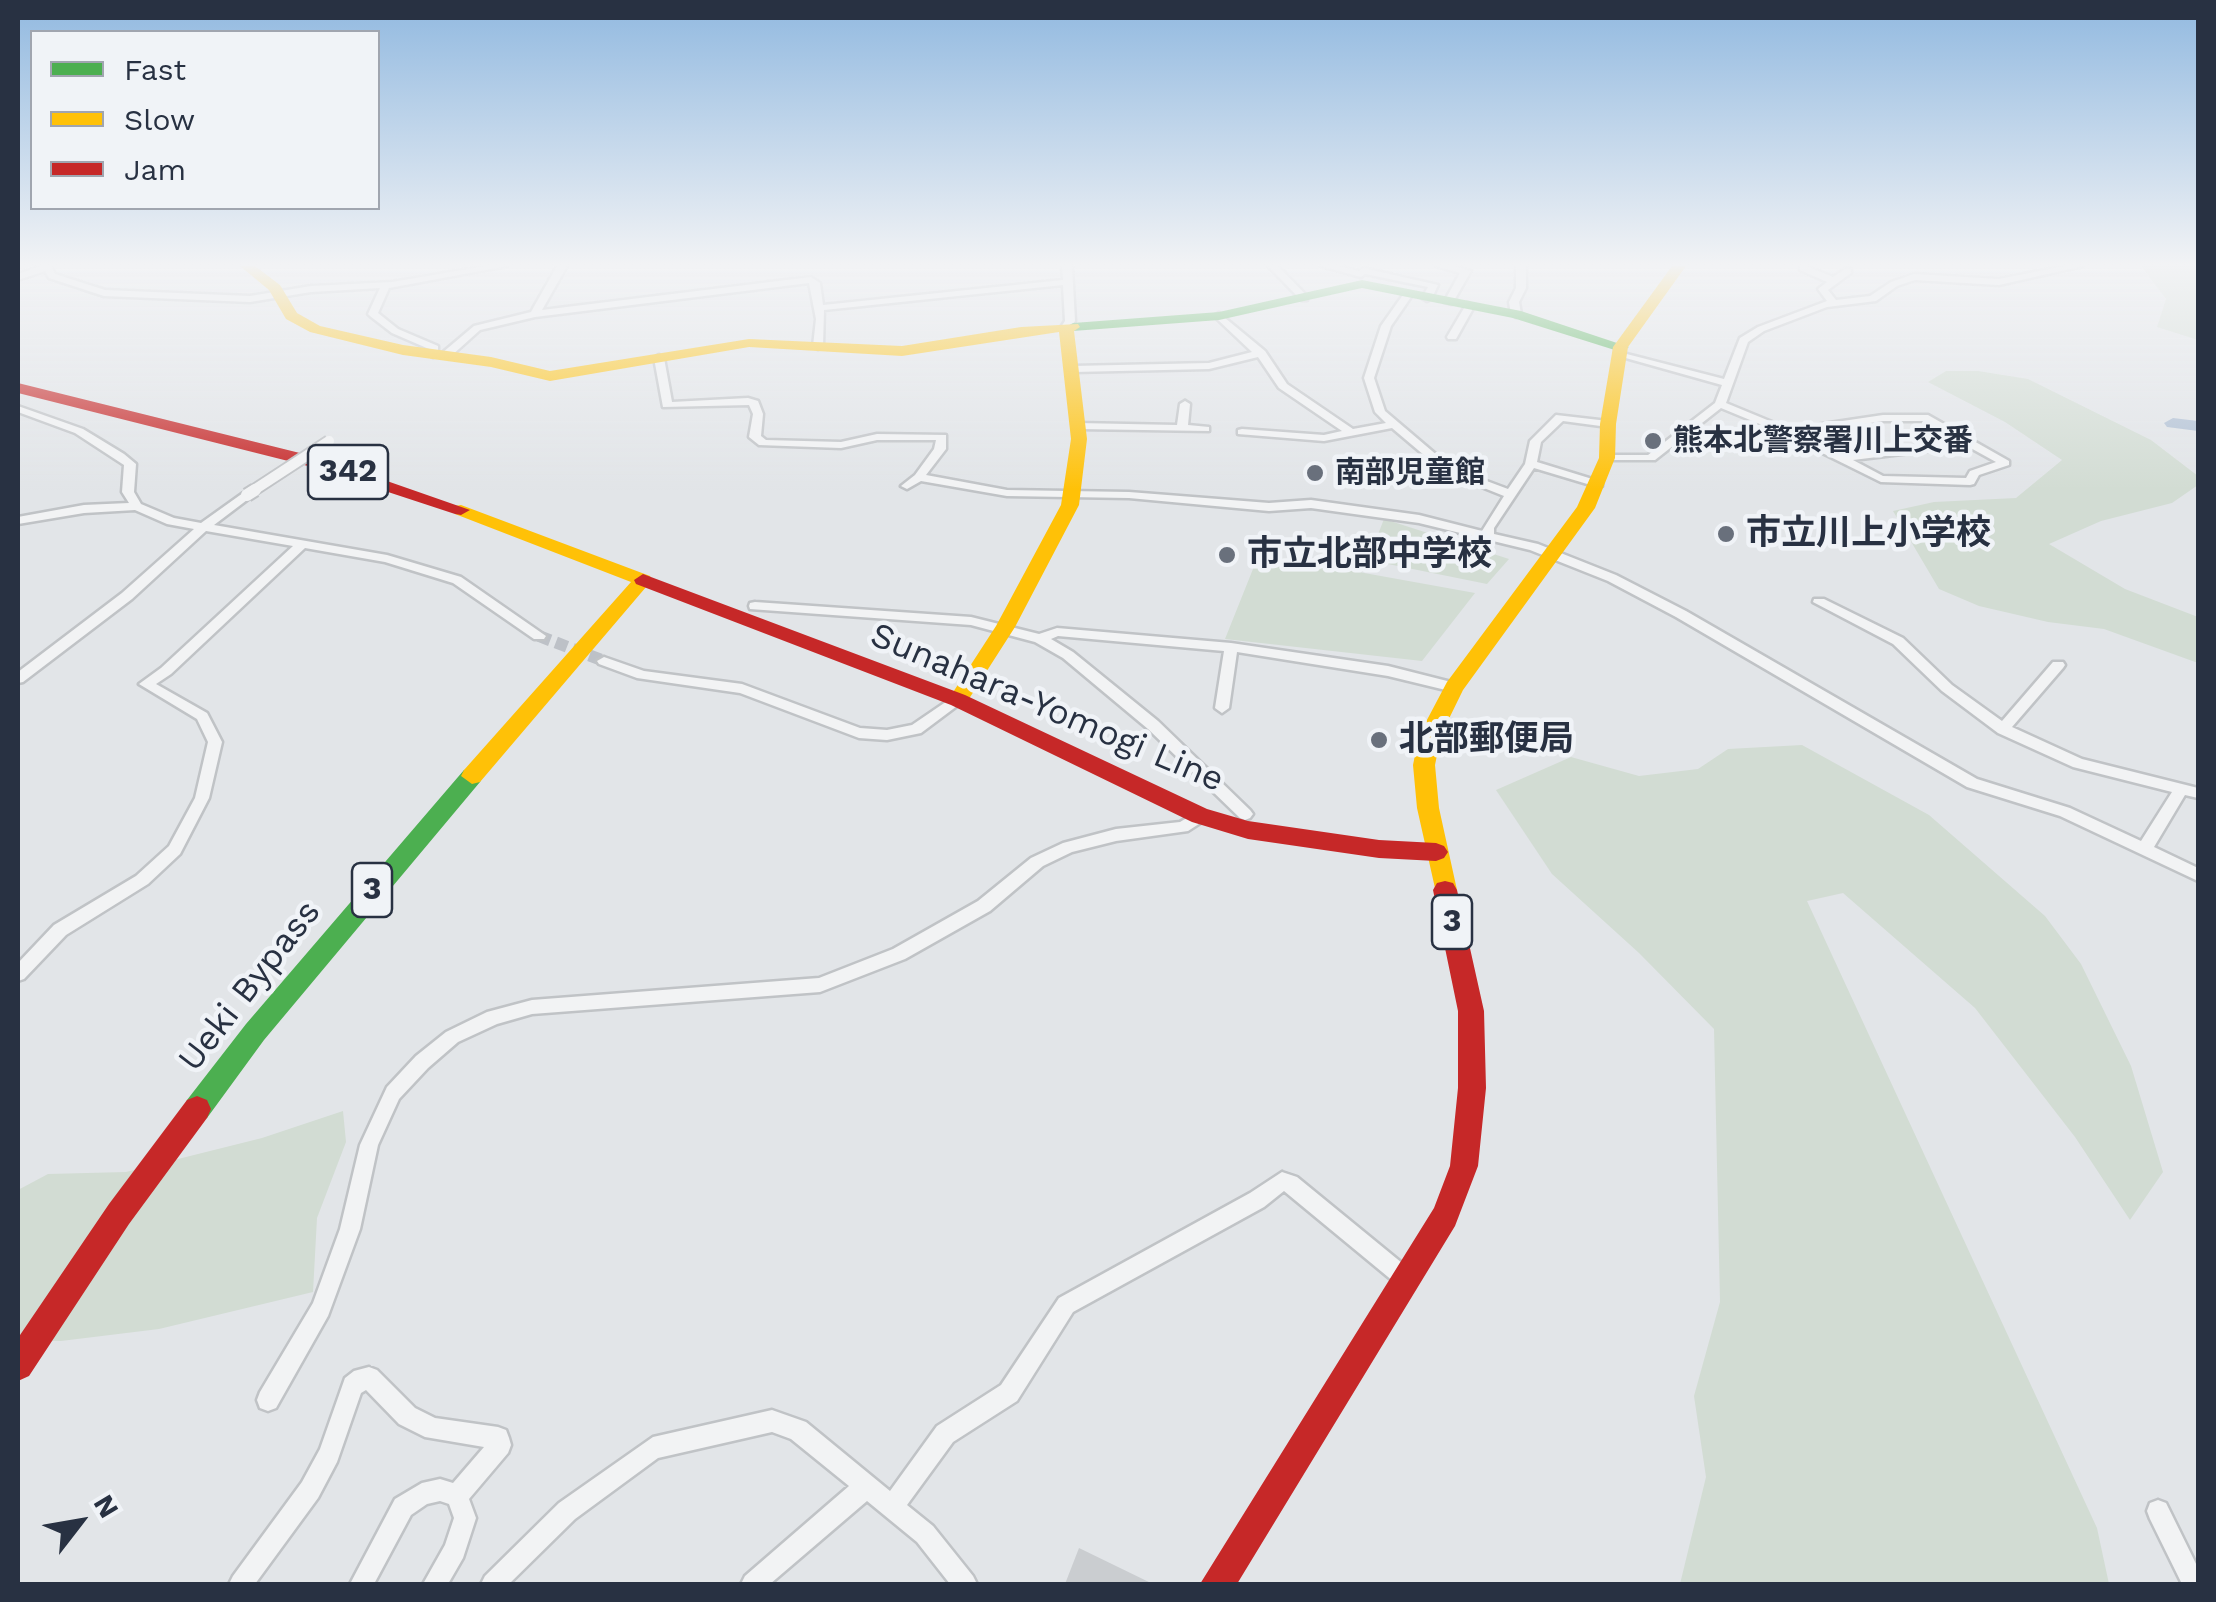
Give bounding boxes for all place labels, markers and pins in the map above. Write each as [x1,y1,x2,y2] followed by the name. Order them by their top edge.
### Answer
[1673,423,1973,459] place label: 熊本北警察署川上交番
[1642,430,1664,452] marker: 熊本北警察署川上交番
[1335,455,1485,491] place label: 南部児童館
[1304,462,1326,484] marker: 南部児童館
[1746,513,1991,555] place label: 市立川上小学校
[1715,523,1737,545] marker: 市立川上小学校
[1247,534,1492,576] place label: 市立北部中学校
[1216,544,1238,566] marker: 市立北部中学校
[1399,719,1574,761] place label: 北部郵便局
[1368,729,1390,751] marker: 北部郵便局

